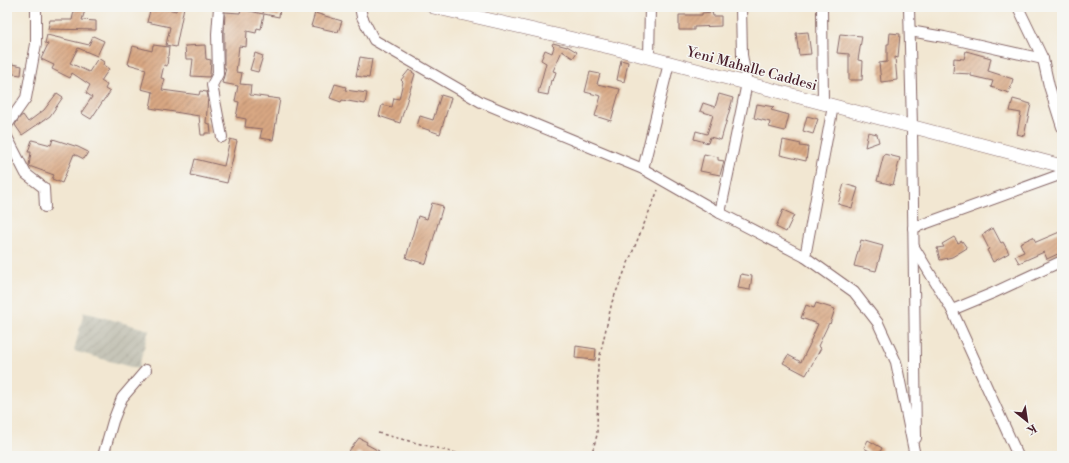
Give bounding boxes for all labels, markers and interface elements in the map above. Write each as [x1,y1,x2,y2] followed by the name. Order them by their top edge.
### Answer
[683,43,819,95] street label: Yeni Mahalle Caddesi
[1007,401,1047,441] north arrow
[1023,421,1039,438] text: K

